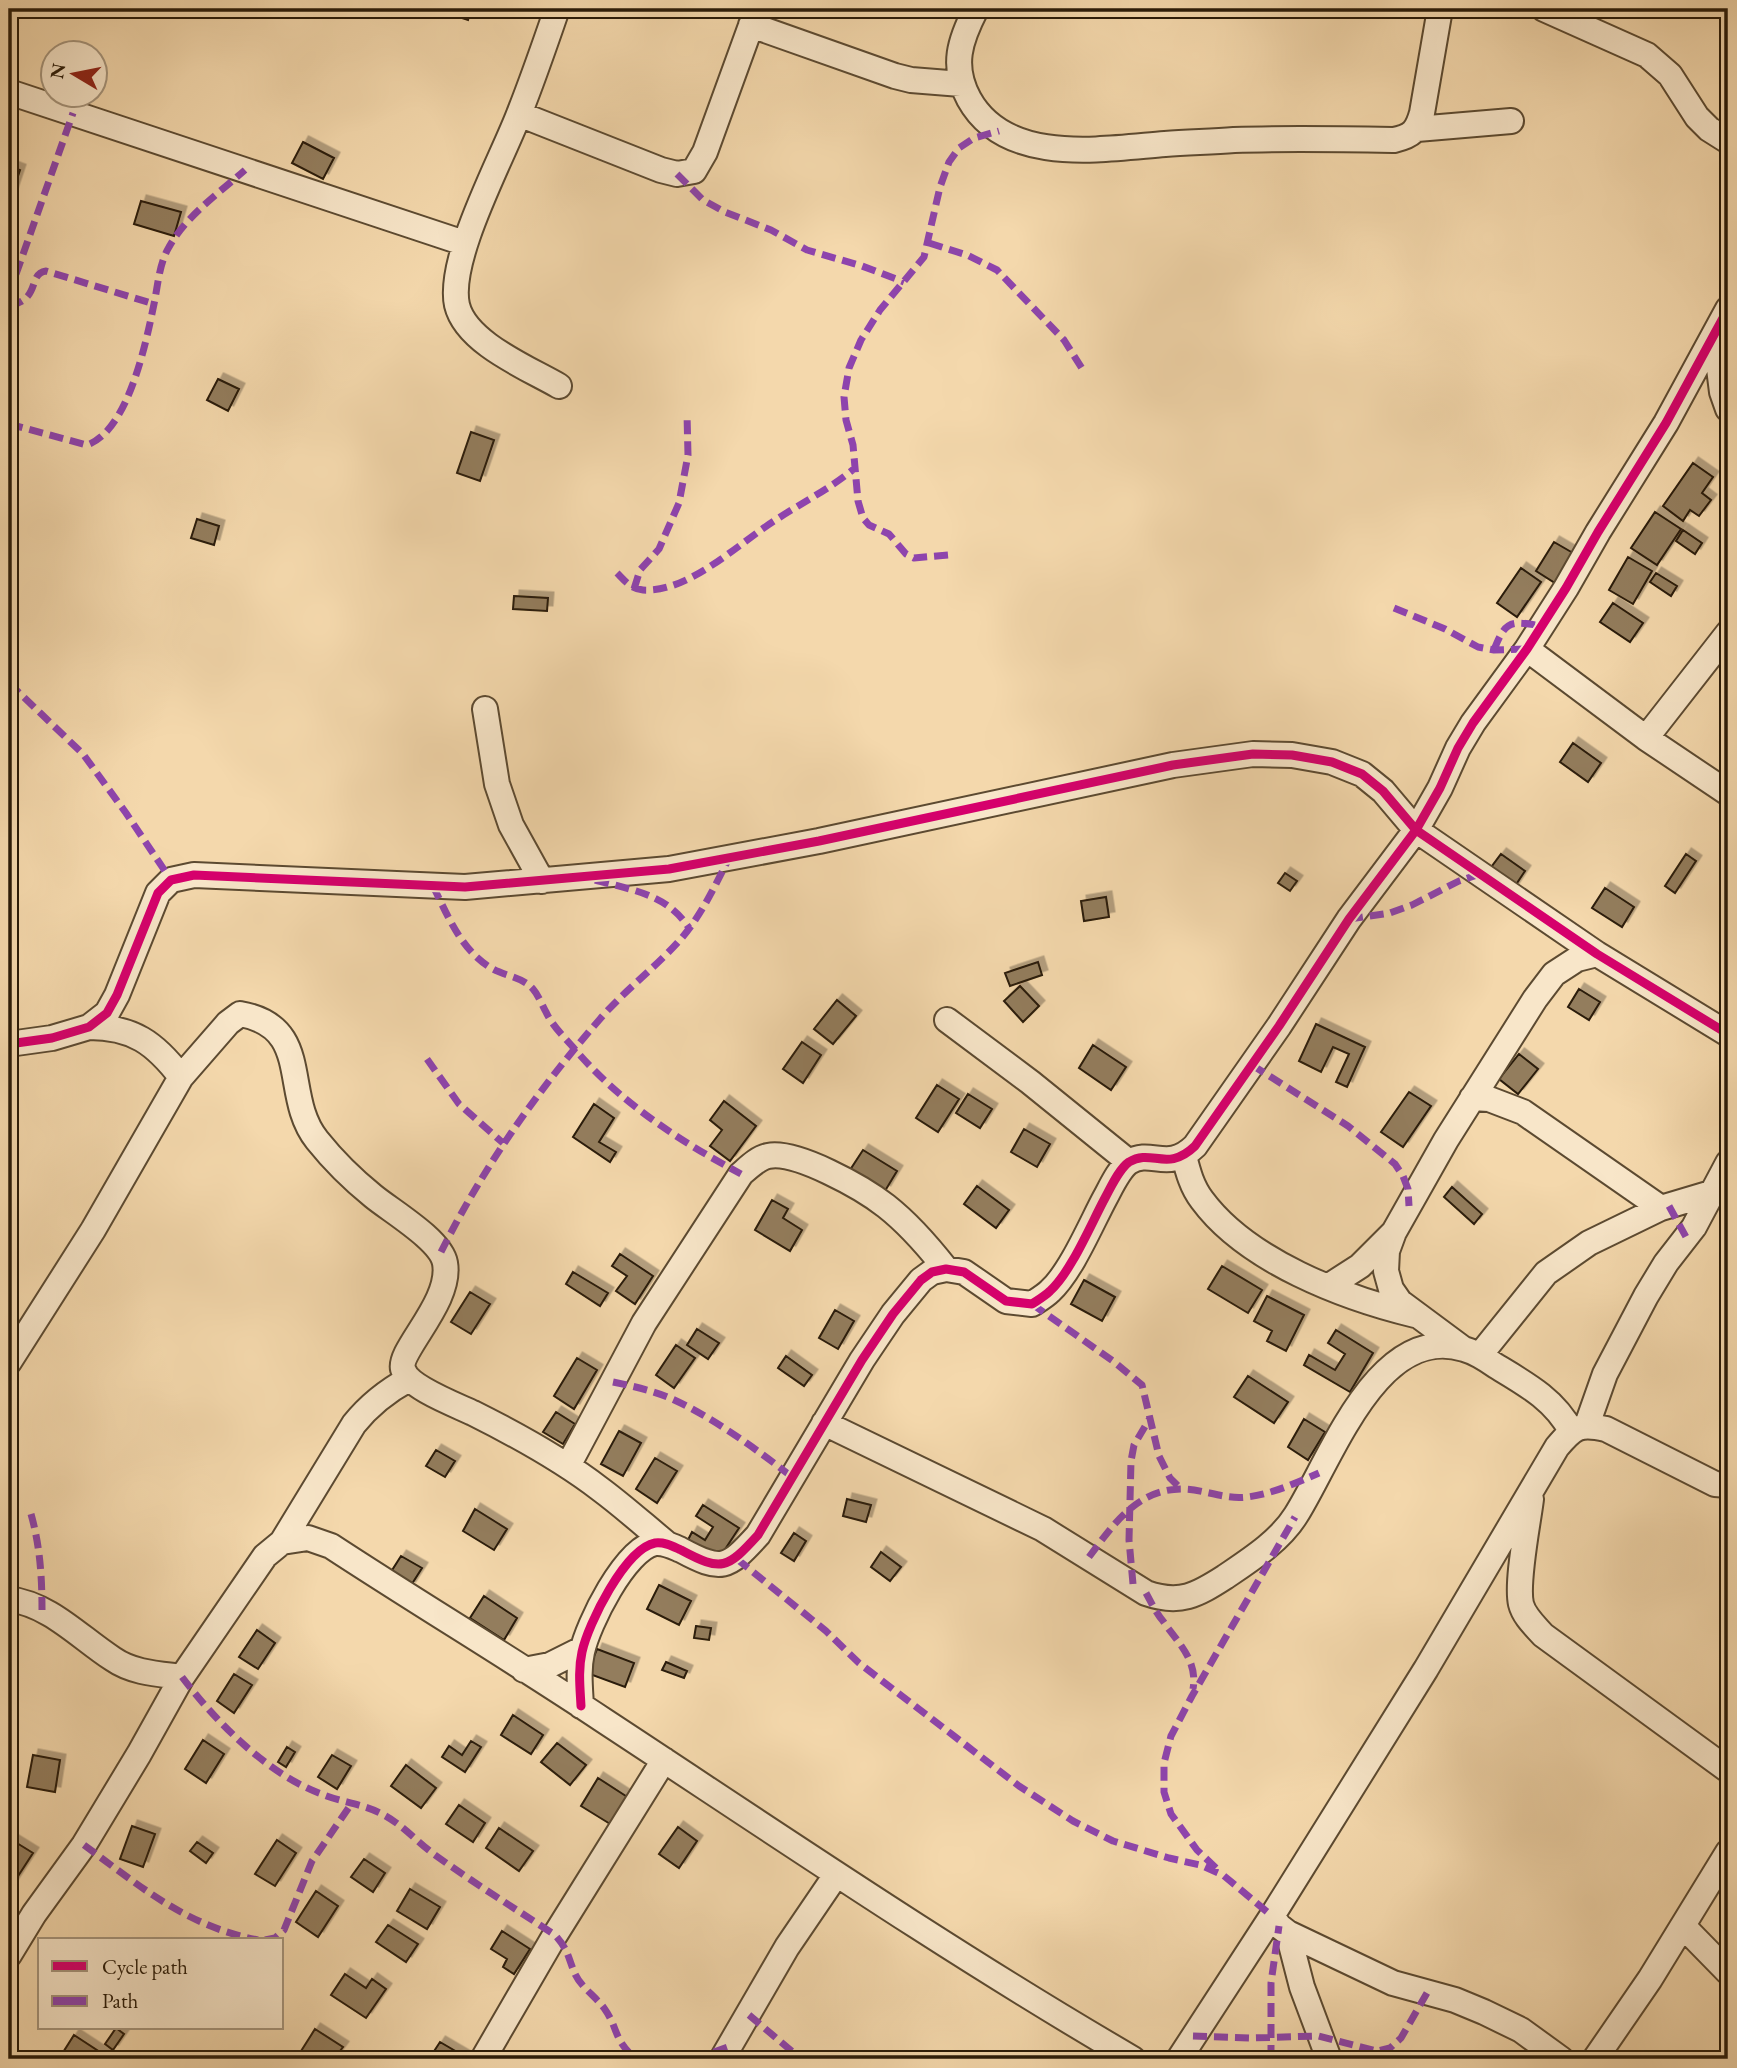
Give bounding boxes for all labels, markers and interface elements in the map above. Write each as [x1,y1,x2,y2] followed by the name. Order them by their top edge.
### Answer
[38,38,108,108] north arrow
[44,61,72,81] text: N
[38,1938,284,2030] legend
[102,1953,188,1980] text: Cycle path
[102,1987,139,2014] text: Path

